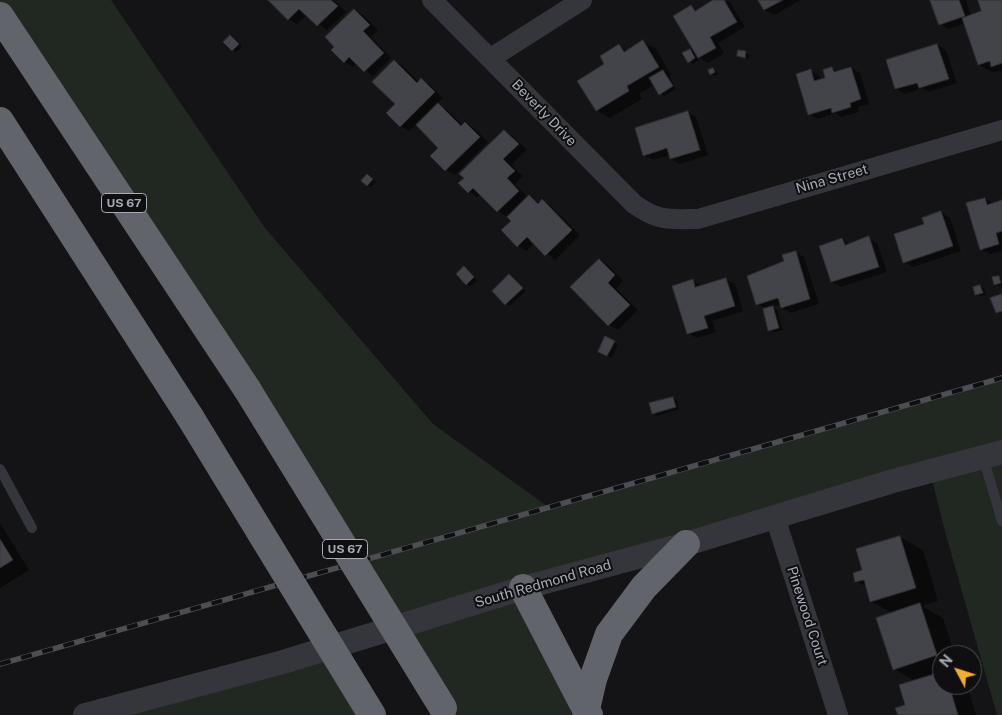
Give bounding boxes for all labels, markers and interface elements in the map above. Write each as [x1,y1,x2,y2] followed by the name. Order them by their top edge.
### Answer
[508,76,580,150] street label: Beverly Drive
[794,161,870,197] street label: Nina Street
[102,194,146,212] road number: US 67
[322,540,368,558] road number: US 67
[473,557,613,611] street label: South Redmond Road
[783,564,831,668] street label: Pinewood Court
[932,645,982,695] north arrow
[937,652,956,670] text: N

